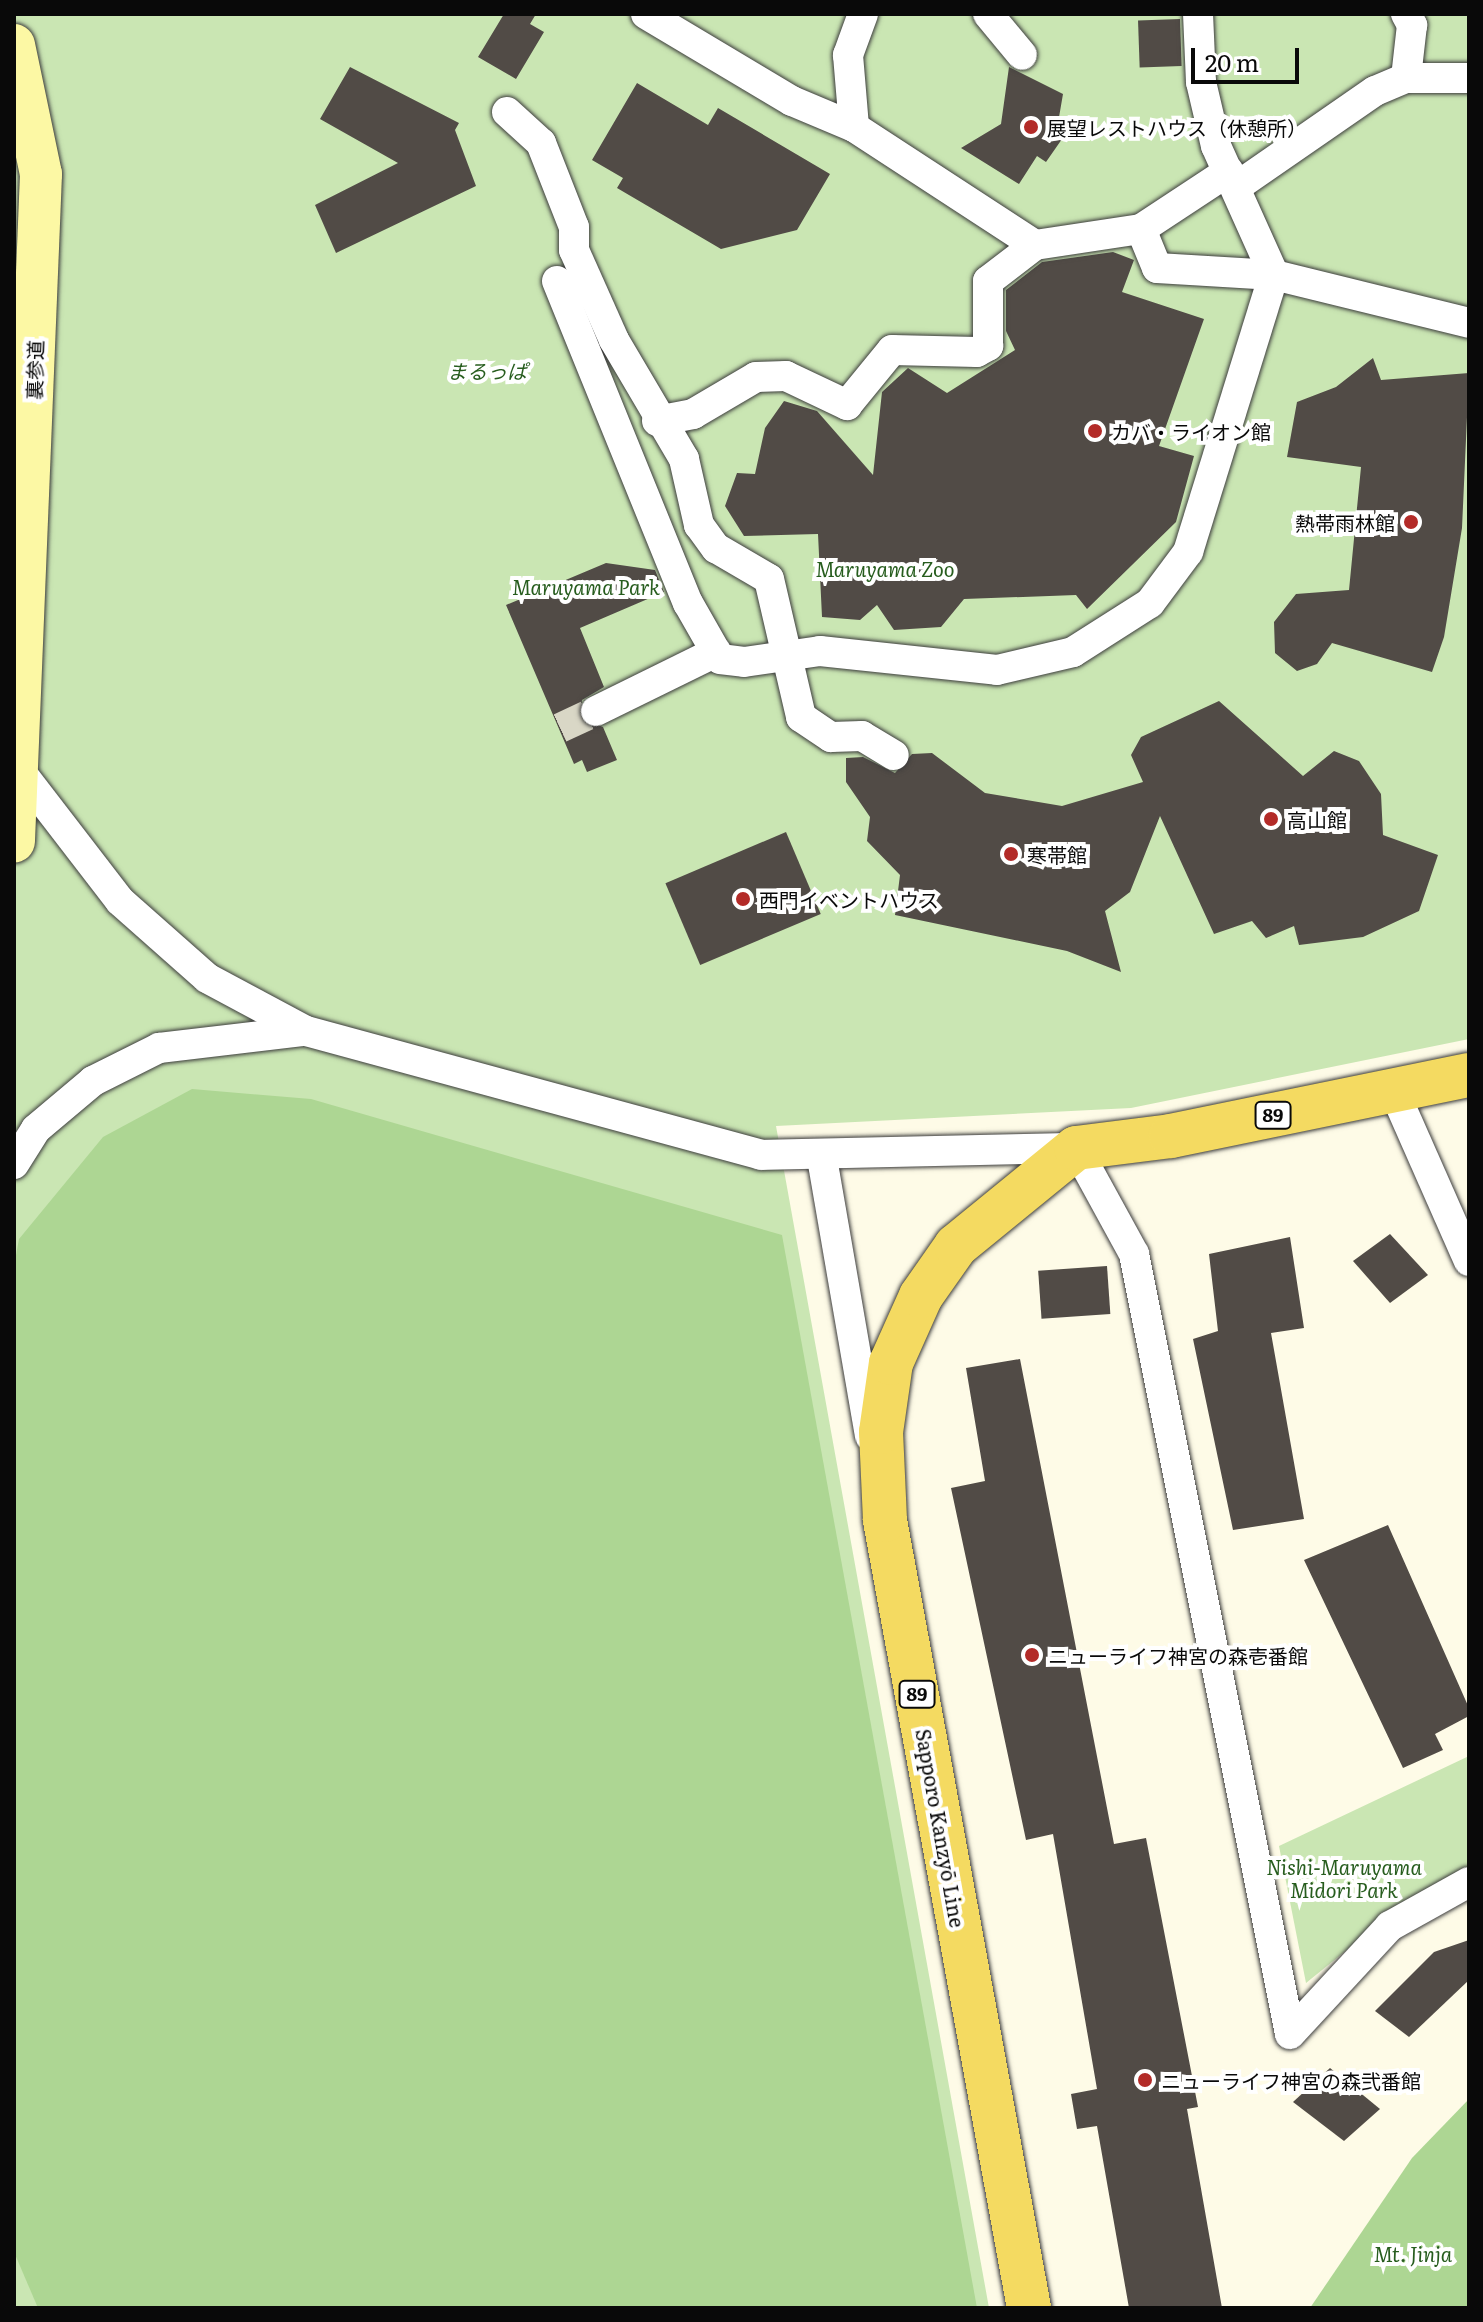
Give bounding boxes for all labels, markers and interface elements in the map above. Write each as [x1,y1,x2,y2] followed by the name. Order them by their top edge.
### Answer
[1195,32,1303,82] scale bar
[1205,44,1259,79] text: 20 m
[1047,115,1307,139] place label: 展望レストハウス（休憩所）
[1022,118,1040,136] marker: 展望レストハウス（休憩所）
[21,340,47,400] street label: 裏参道
[447,358,527,382] park label: まるっぱ
[1111,419,1271,443] place label: カバ・ライオン館
[1086,422,1104,440] marker: カバ・ライオン館
[1295,510,1395,534] place label: 熱帯雨林館
[1402,513,1420,531] marker: 熱帯雨林館
[815,556,955,580] park label: Maruyama Zoo
[512,574,660,598] park label: Maruyama Park
[1287,807,1347,831] place label: 高山館
[1262,810,1280,828] marker: 高山館
[1027,842,1087,866] place label: 寒帯館
[1002,845,1020,863] marker: 寒帯館
[759,887,939,911] place label: 西門イベントハウス
[734,890,752,908] marker: 西門イベントハウス
[1253,1101,1293,1129] road number: 89
[1048,1643,1308,1667] place label: ニューライフ神宮の森壱番館
[1023,1646,1041,1664] marker: ニューライフ神宮の森壱番館
[897,1680,937,1708] road number: 89
[912,1727,970,1929] street label: Sapporo Kanzyō Line
[1266,1855,1422,1902] park label: Nishi-Maruyama Midori Park
[1161,2068,1421,2092] place label: ニューライフ神宮の森弐番館
[1136,2071,1154,2089] marker: ニューライフ神宮の森弐番館
[1374,2241,1452,2265] park label: Mt. Jinja

